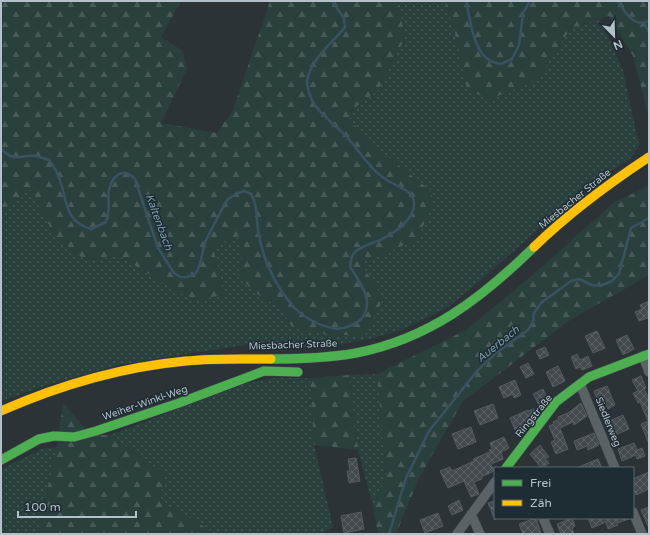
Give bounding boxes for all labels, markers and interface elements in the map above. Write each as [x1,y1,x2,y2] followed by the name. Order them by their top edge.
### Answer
[594,16,634,56] north arrow
[611,37,624,52] text: N
[537,166,614,232] street label: Miesbacher Straße
[143,192,175,252] water label: Kaltenbach
[474,323,522,365] water label: Auerbach
[248,337,338,353] street label: Miesbacher Straße
[101,383,189,423] street label: Weiher-Winkl-Weg
[513,392,555,440] street label: Ringstraße
[593,395,623,449] street label: Siedlerweg
[494,467,634,519] legend
[530,476,551,490] text: Frei
[18,493,136,519] scale bar
[530,496,552,510] text: Zäh
[24,500,61,514] text: 100 m

